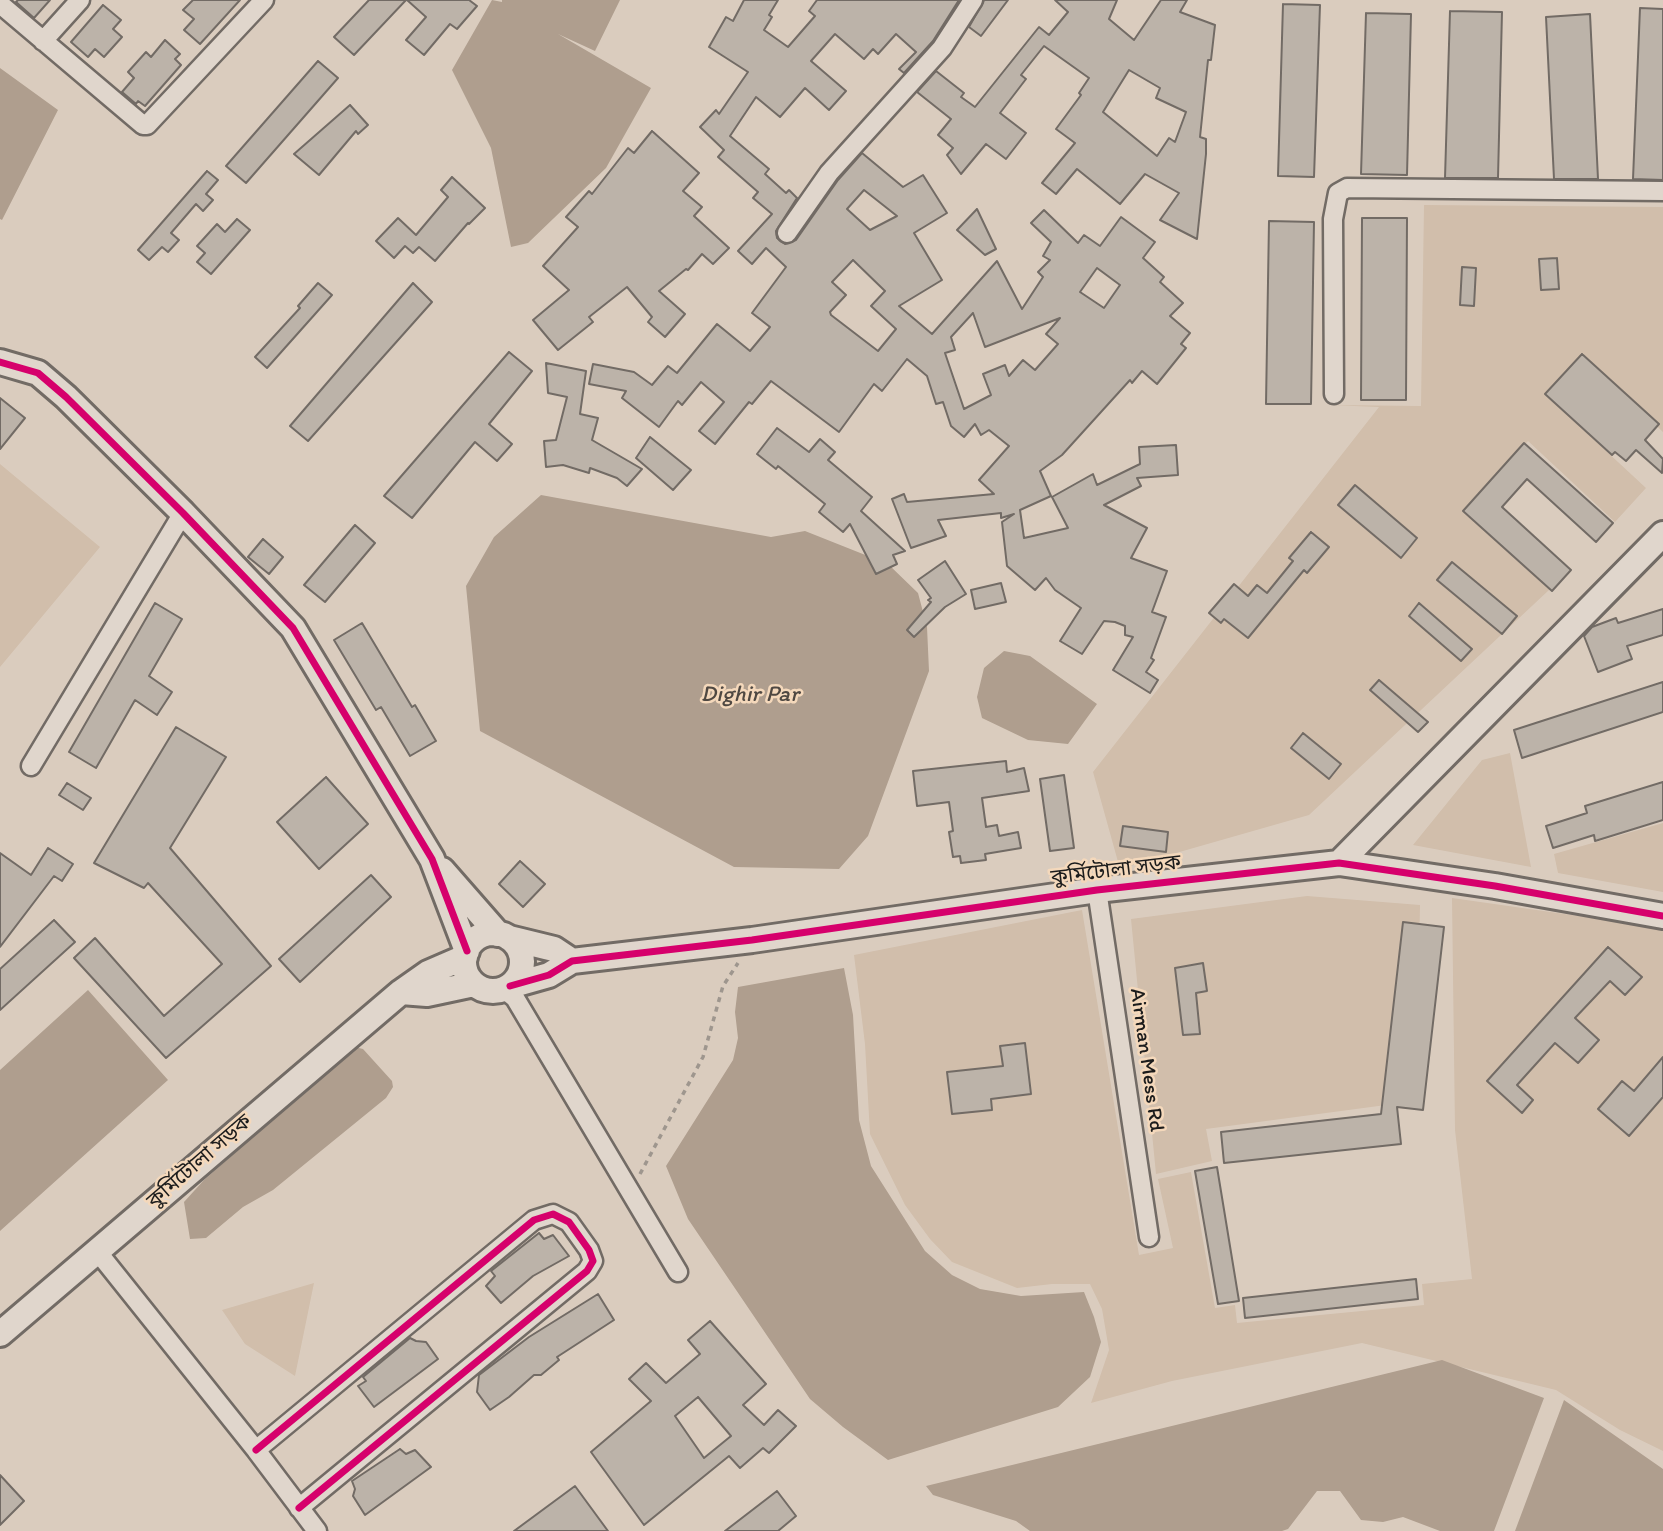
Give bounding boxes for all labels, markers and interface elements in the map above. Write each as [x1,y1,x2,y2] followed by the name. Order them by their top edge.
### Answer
[701,681,799,709] water label: Dighir Par
[1050,851,1182,891] street label: কুর্মিটোলা সড়ক
[1123,986,1169,1134] street label: Airman Mess Rd
[142,1110,258,1214] street label: কুর্মিটোলা সড়ক

